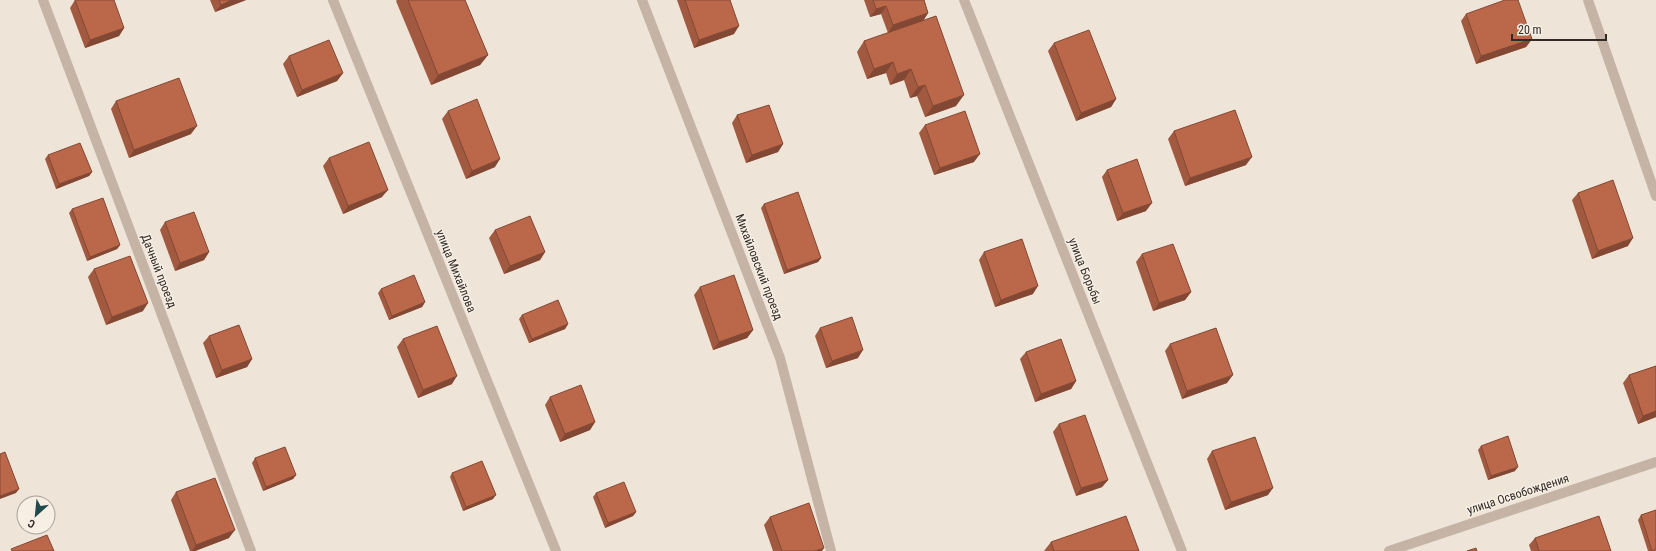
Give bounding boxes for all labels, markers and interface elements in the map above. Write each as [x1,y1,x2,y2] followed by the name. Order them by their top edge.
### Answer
[1512,16,1606,42] scale bar
[1518,23,1542,37] text: 20 m
[732,212,786,322] street label: Михайловский проезд
[433,228,479,315] street label: улица Михайлова
[138,232,180,310] street label: Дачный проезд
[1065,236,1105,306] street label: улица Борьбы
[1465,471,1571,517] street label: улица Освобождения
[16,495,56,535] north arrow
[26,516,37,531] text: С

